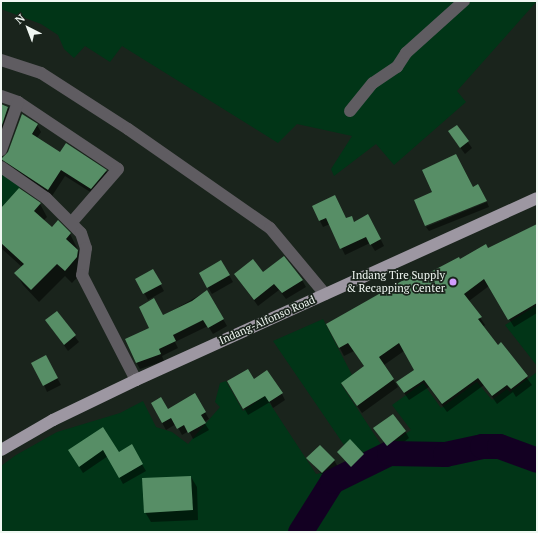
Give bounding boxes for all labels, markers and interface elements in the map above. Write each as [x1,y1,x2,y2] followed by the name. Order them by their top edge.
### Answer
[8,8,48,48] north arrow
[12,11,28,27] text: N
[346,269,445,295] place label: Indang Tire Supply & Recapping Center
[448,277,458,287] marker: Indang Tire Supply & Recapping Center
[217,293,317,347] street label: Indang-Alfonso Road

